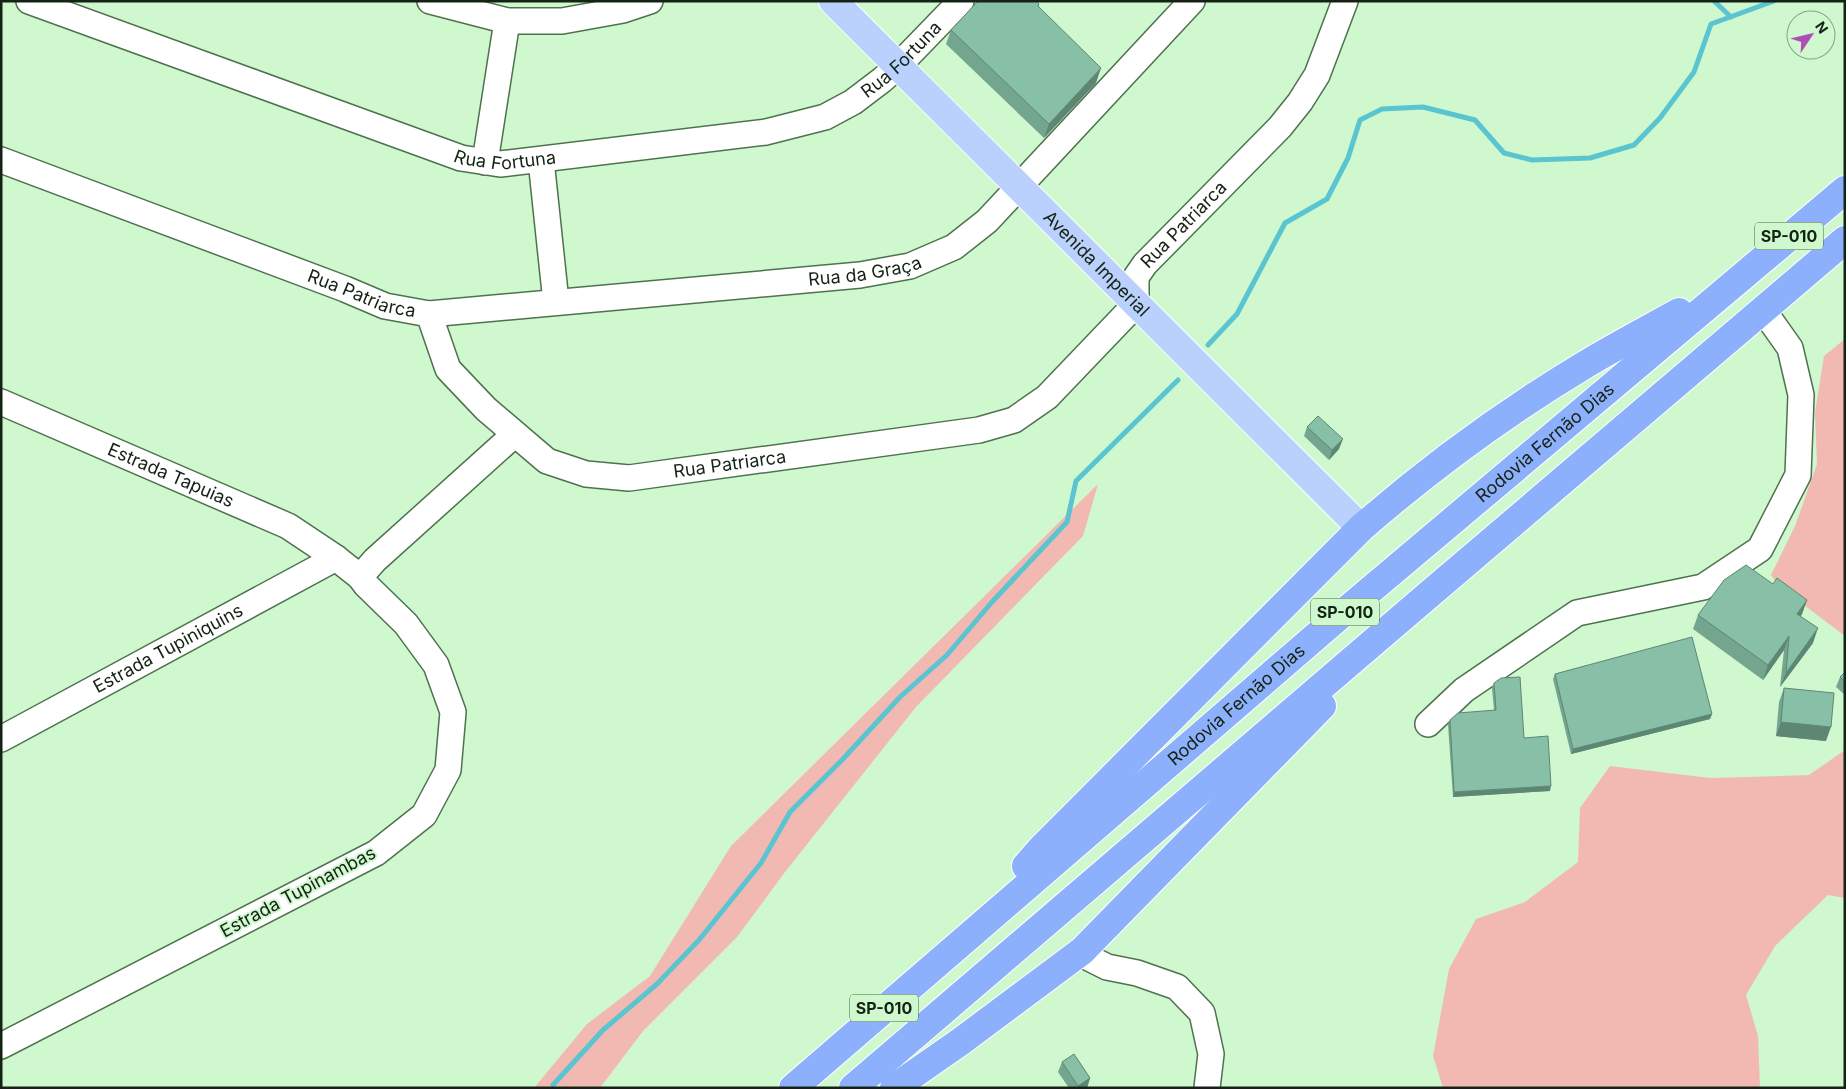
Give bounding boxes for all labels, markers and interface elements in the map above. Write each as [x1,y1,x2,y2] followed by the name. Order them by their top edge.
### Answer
[1786,10,1836,60] north arrow
[857,17,945,102] street label: Rua Fortuna
[1812,18,1832,37] text: N
[451,145,557,174] street label: Rua Fortuna
[1136,177,1231,272] street label: Rua Patriarca
[1039,206,1154,321] street label: Avenida Imperial
[1755,222,1823,250] road number: SP-010
[807,251,925,290] street label: Rua da Graça
[305,265,417,321] street label: Rua Patriarca
[1471,378,1618,507] street label: Rodovia Fernão Dias
[105,438,237,511] street label: Estrada Tapuias
[672,446,787,482] street label: Rua Patriarca
[1311,598,1379,626] road number: SP-010
[90,599,246,697] street label: Estrada Tupiniquins
[1163,640,1309,770] street label: Rodovia Fernão Dias
[216,842,379,941] street label: Estrada Tupinambas
[850,994,918,1021] road number: SP-010

